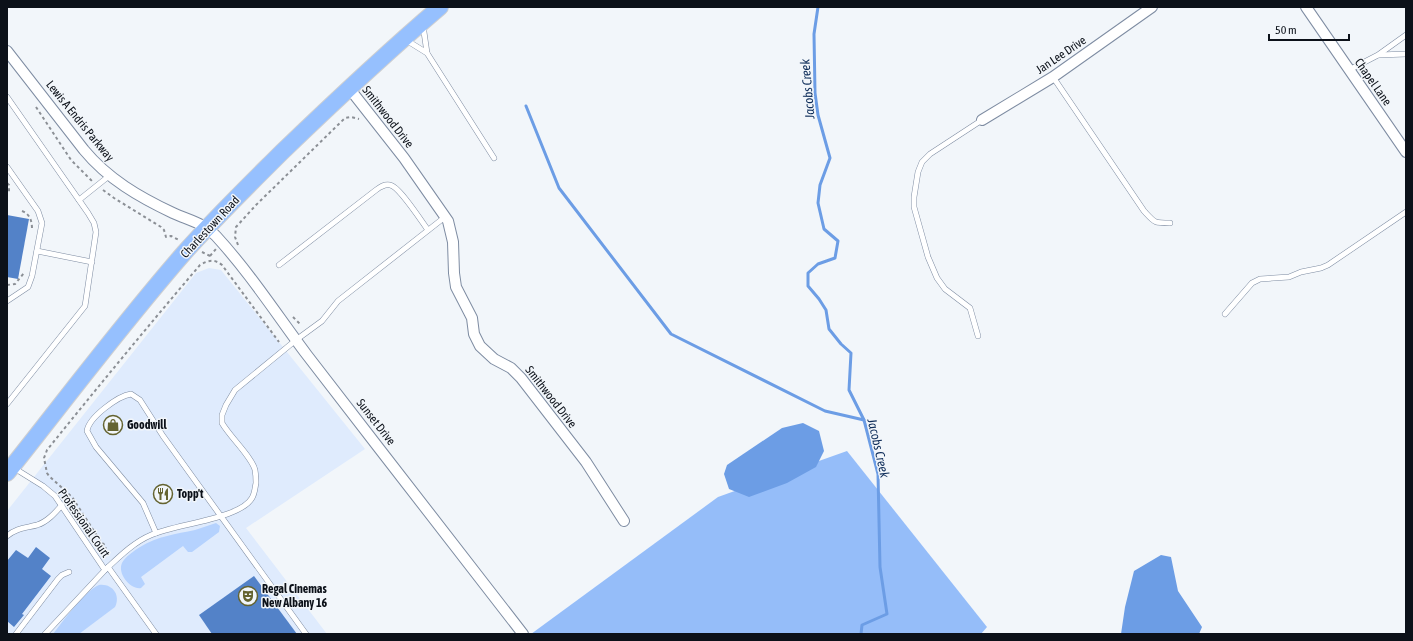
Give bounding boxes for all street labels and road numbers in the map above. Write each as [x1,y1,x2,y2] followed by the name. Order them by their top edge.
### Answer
[1033,33,1089,77] street label: Jan Lee Drive
[1352,56,1394,108] street label: Chapel Lane
[43,78,117,164] street label: Lewis A Endris Parkway
[359,83,417,151] street label: Smithwood Drive
[178,193,242,261] street label: Charlestown Road
[522,363,580,431] street label: Smithwood Drive
[354,396,398,448] street label: Sunset Drive
[55,486,113,560] street label: Professional Court

